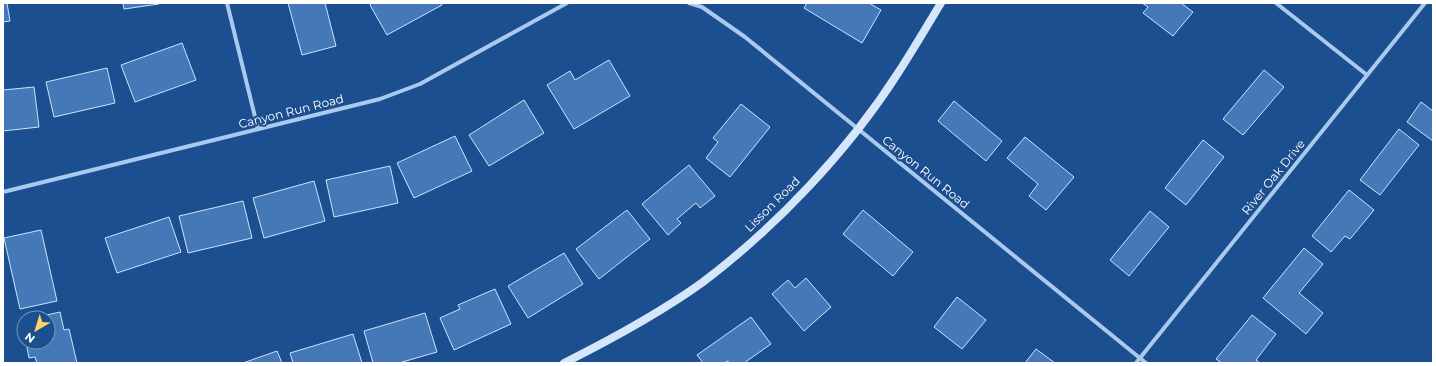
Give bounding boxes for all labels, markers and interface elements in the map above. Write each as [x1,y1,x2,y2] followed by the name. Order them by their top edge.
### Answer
[237,91,345,131] street label: Canyon Run Road
[879,132,973,212] street label: Canyon Run Road
[1238,136,1308,218] street label: River Oak Drive
[741,173,803,235] street label: Lisson Road
[16,310,56,350] north arrow
[22,330,38,346] text: N

